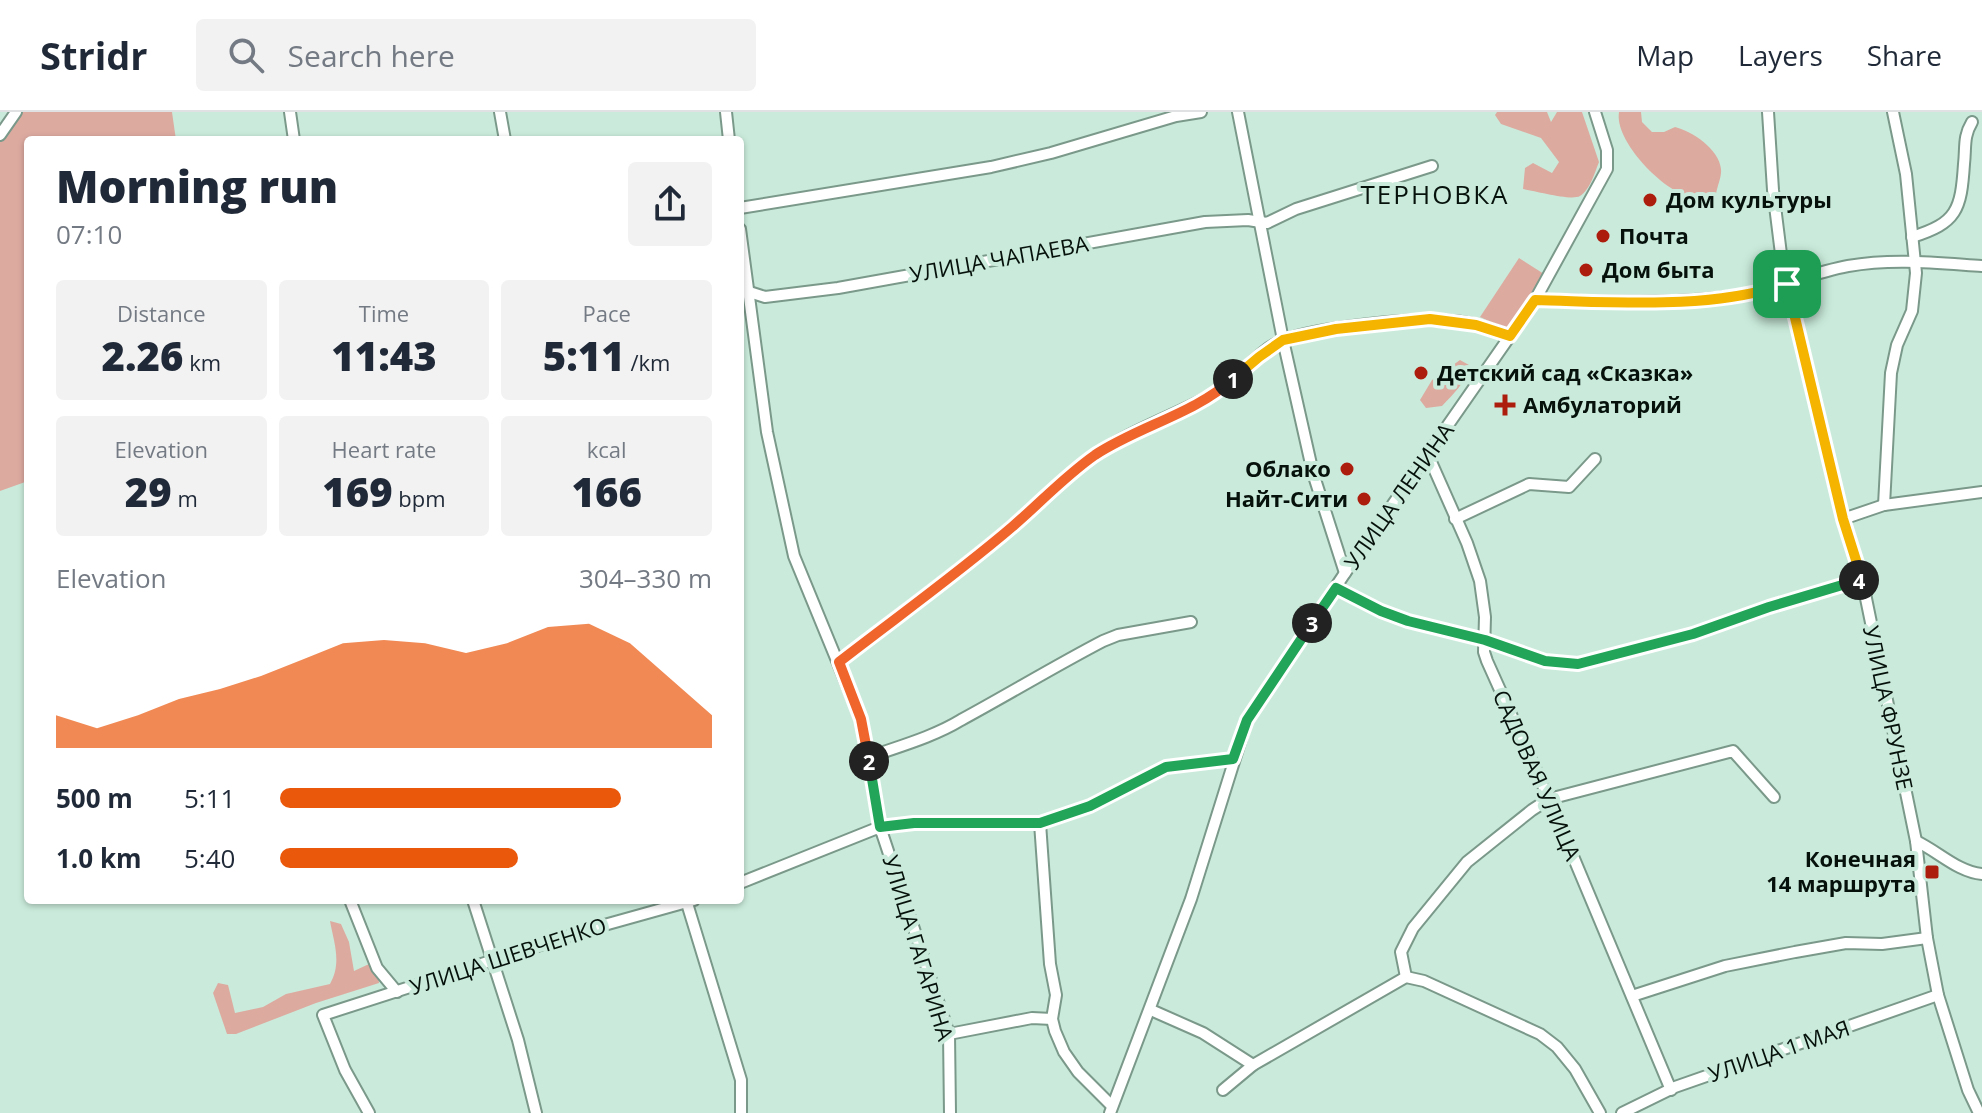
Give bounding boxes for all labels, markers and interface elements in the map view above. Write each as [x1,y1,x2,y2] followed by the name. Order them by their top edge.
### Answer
[196,19,756,91] search box
[40,29,148,81] text: Stridr
[224,33,268,77] icon: search
[288,35,455,76] text: Search here
[1636,36,1694,74] text: Map
[1738,36,1823,74] text: Layers
[1867,36,1942,74] text: Share
[56,156,338,216] text: Morning run
[628,162,712,246] button: share
[1361,176,1509,212] district label: ТЕРНОВКА
[1666,184,1832,214] place label: Дом культуры
[1641,191,1659,209] marker: Дом культуры
[56,216,122,252] text: 07:10
[1619,220,1689,250] place label: Почта
[1594,227,1612,245] marker: Почта
[907,228,1091,289] street label: УЛИЦА ЧАПАЕВА
[1753,250,1821,318] pin
[1602,254,1715,284] place label: Дом быта
[1577,261,1595,279] marker: Дом быта
[1765,262,1809,306] icon: arrive
[117,298,206,328] text: Distance
[359,298,409,328] text: Time
[582,298,631,328] text: Pace
[102,328,183,383] text: 2.26
[331,328,437,383] text: 11:43
[543,328,625,383] text: 5:11
[183,347,221,377] text: km
[625,347,670,377] text: /km
[1437,357,1693,387] place label: Детский сад «Сказка»
[1213,359,1253,399] pin: 1
[1227,364,1239,394] text: 1
[1412,364,1430,382] marker: Детский сад «Сказка»
[1523,389,1682,419] place label: Амбулаторий
[1494,394,1516,416] marker: Амбулаторий
[1336,416,1460,575] street label: УЛИЦА ЛЕНИНА
[115,434,208,464] text: Elevation
[332,434,436,464] text: Heart rate
[587,434,627,464] text: kcal
[1245,453,1331,483] place label: Облако
[1338,460,1356,478] marker: Облако
[125,464,172,519] text: 29
[322,464,393,519] text: 169
[572,464,642,519] text: 166
[172,483,198,513] text: m
[393,483,446,513] text: bpm
[1225,483,1348,513] place label: Найт-Сити
[1355,490,1373,508] marker: Найт-Сити
[56,560,166,596] text: Elevation
[579,560,712,596] text: 304–330 m
[1839,560,1879,600] pin: 4
[1853,565,1865,595] text: 4
[1292,603,1332,643] pin: 3
[1306,608,1318,638] text: 3
[1857,623,1921,793] street label: УЛИЦА ФРУНЗЕ
[1487,685,1589,865] street label: САДОВАЯ УЛИЦА
[849,741,889,781] pin: 2
[863,746,875,776] text: 2
[56,780,133,816] text: 500 m
[184,780,235,816] text: 5:11
[56,840,142,876] text: 1.0 km
[184,840,235,876] text: 5:40
[1766,843,1916,898] place label: Конечная 14 маршрута
[876,851,961,1044] street label: УЛИЦА ГАГАРИНА
[1923,863,1941,881] marker: Конечная 14 маршрута
[406,909,610,1001] street label: УЛИЦА ШЕВЧЕНКО
[1704,1012,1853,1088] street label: УЛИЦА 1 МАЯ

